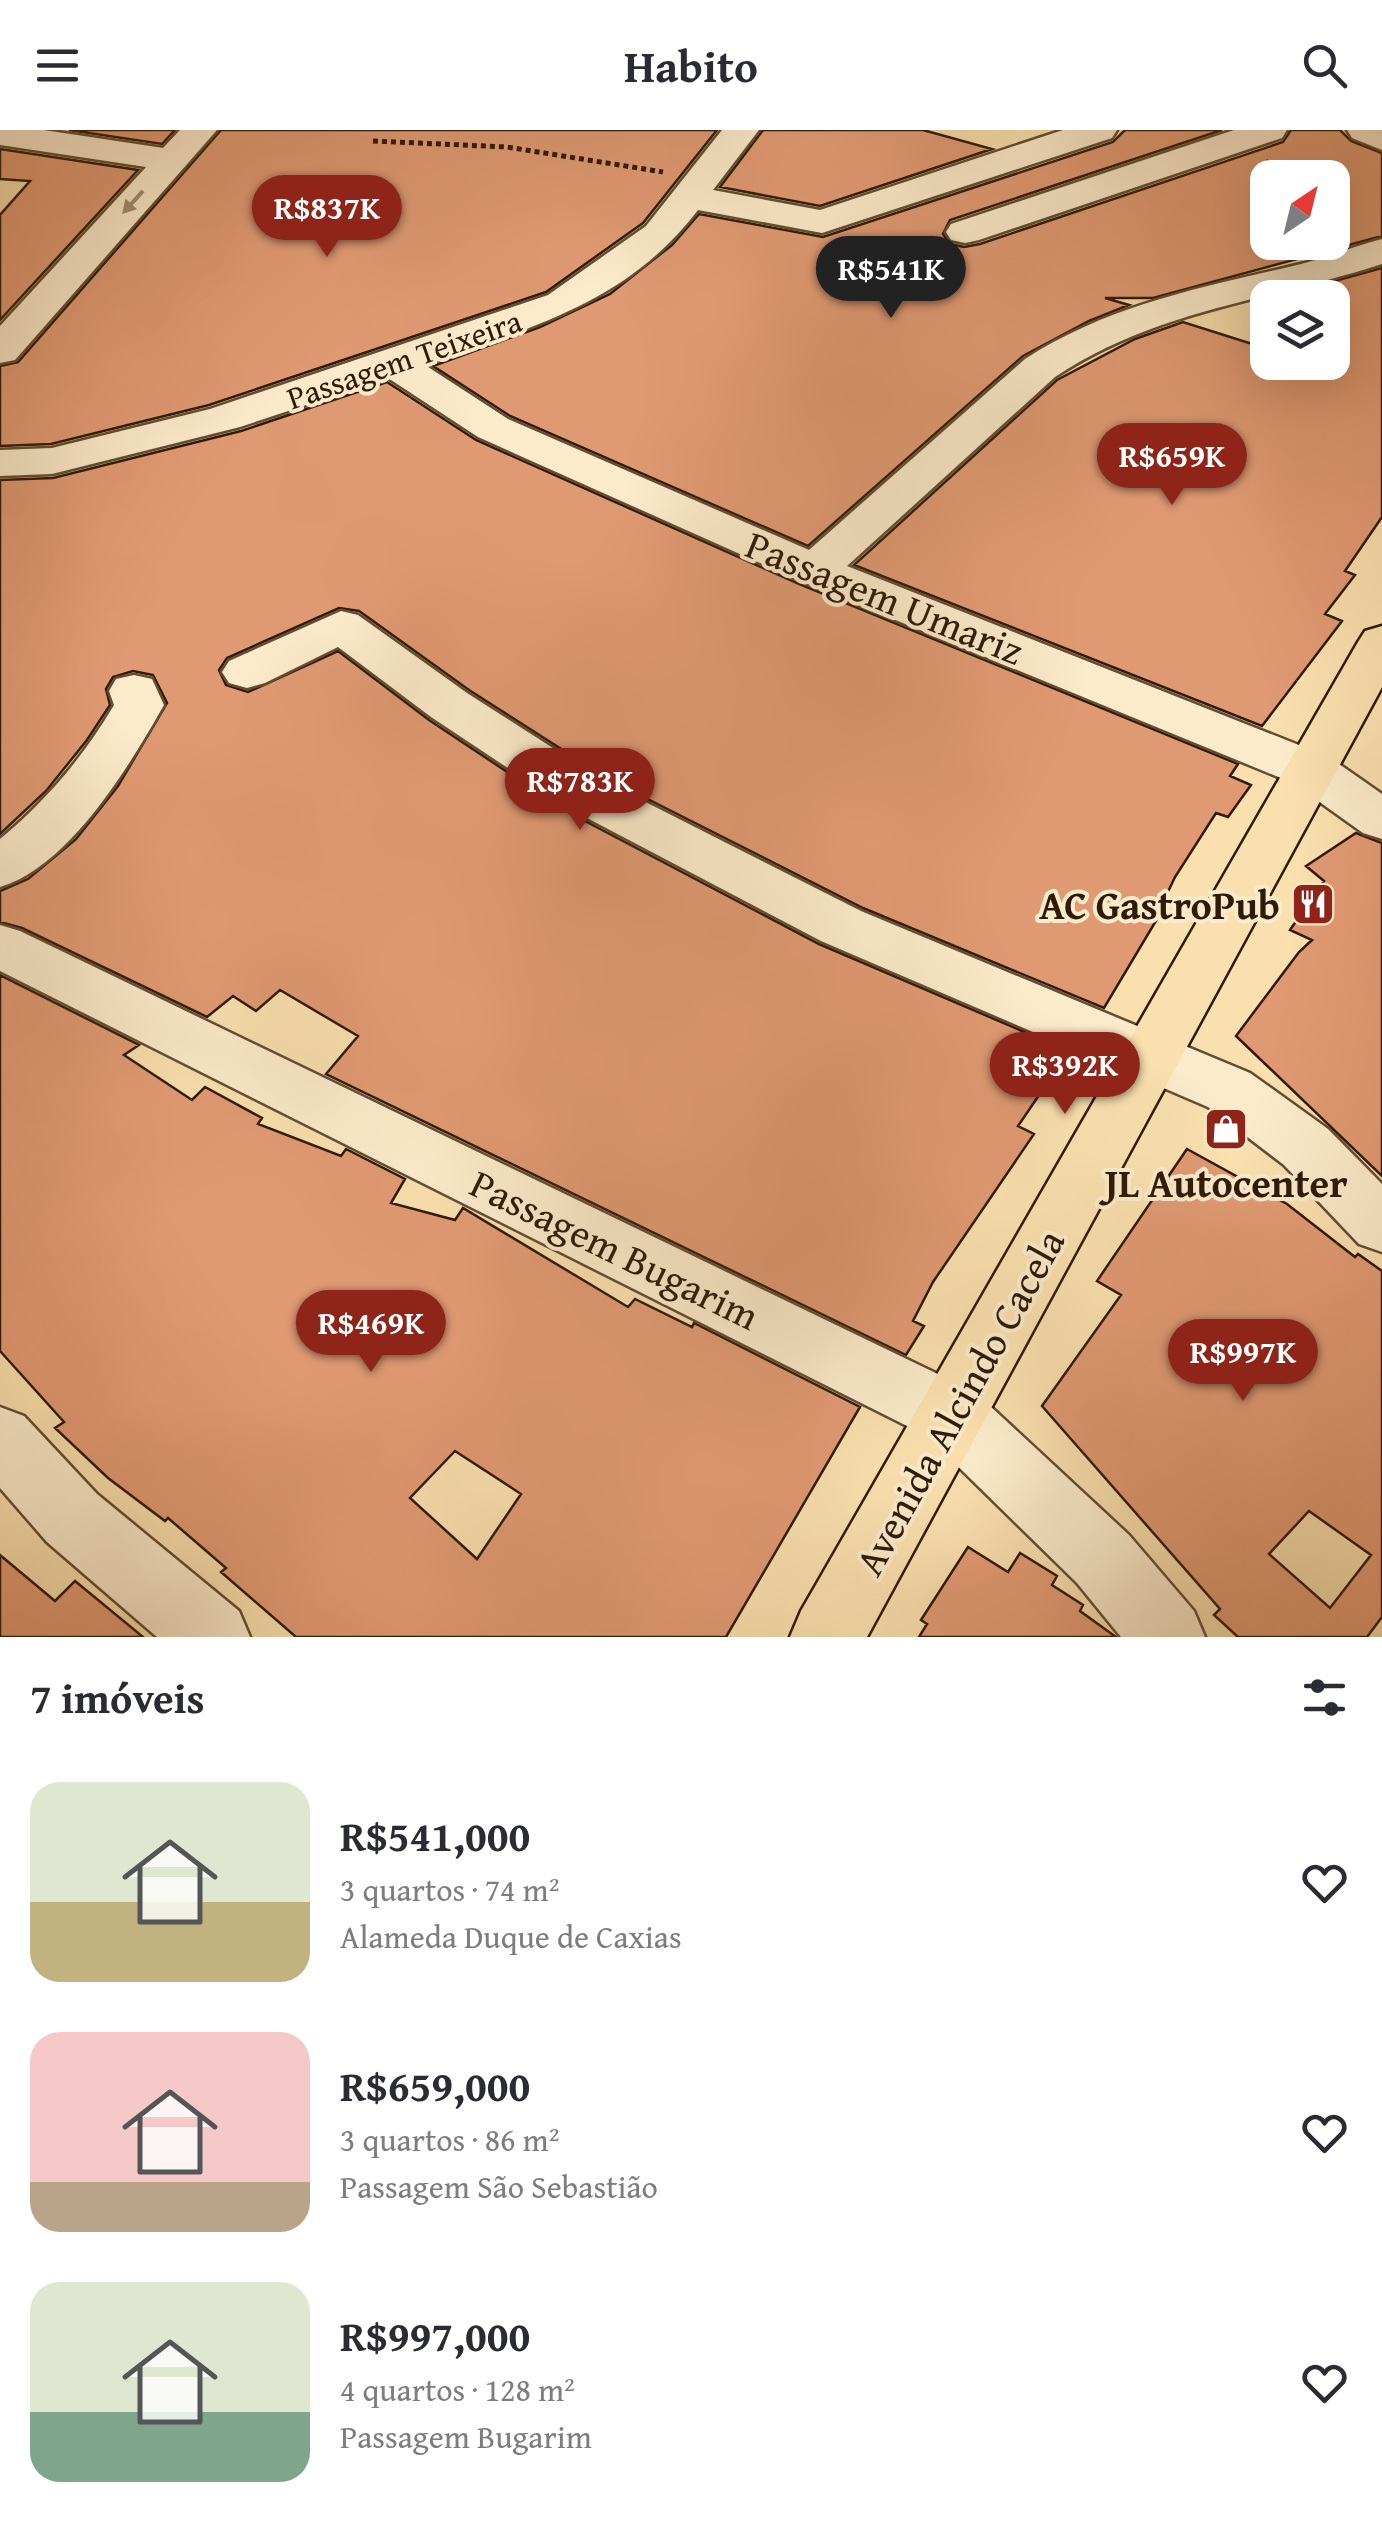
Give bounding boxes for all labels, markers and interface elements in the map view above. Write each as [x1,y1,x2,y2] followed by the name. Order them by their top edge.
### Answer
[624,33,758,98] text: Habito
[30,38,85,93] icon: menu
[1297,38,1352,93] icon: search
[1250,160,1350,260] north arrow
[1250,160,1350,380] map controls
[246,175,408,260] pin: R$837K
[274,184,380,231] text: R$837K
[122,190,145,214] one-way arrow
[810,236,972,321] pin: R$541K
[838,245,944,292] text: R$541K
[1250,280,1350,380] button: layers
[280,297,528,421] street label: Passagem Teixeira
[1091,423,1253,508] pin: R$659K
[1119,432,1225,479] text: R$659K
[737,515,1033,679] street label: Passagem Umariz
[499,748,661,833] pin: R$783K
[527,757,633,804] text: R$783K
[1039,875,1280,934] place label: AC GastroPub
[1290,881,1336,927] restaurant icon: AC GastroPub
[984,1032,1146,1117] pin: R$392K
[1012,1041,1118,1088] text: R$392K
[1203,1106,1249,1152] shop icon: JL Autocenter
[461,1153,770,1345] street label: Passagem Bugarim
[1098,1153,1348,1212] place label: JL Autocenter
[839,1218,1079,1586] street label: Avenida Alcindo Cacela
[290,1290,452,1375] pin: R$469K
[318,1299,424,1346] text: R$469K
[1162,1319,1324,1404] pin: R$997K
[1190,1328,1296,1375] text: R$997K
[30,1667,205,1728] text: 7 imóveis
[1297,1670,1352,1725] icon: filters
[340,1805,530,1866] text: R$541,000
[110,1822,230,1942] icon: home
[1297,1855,1352,1910] icon: heart
[340,1866,559,1913] text: 3 quartos · 74 m²
[340,1913,682,1960] text: Alameda Duque de Caxias
[340,2055,530,2116] text: R$659,000
[110,2072,230,2192] icon: home
[1297,2105,1352,2160] icon: heart
[340,2116,559,2163] text: 3 quartos · 86 m²
[340,2163,658,2210] text: Passagem São Sebastião
[340,2305,530,2366] text: R$997,000
[110,2322,230,2442] icon: home
[1297,2355,1352,2410] icon: heart
[340,2366,575,2413] text: 4 quartos · 128 m²
[340,2413,592,2460] text: Passagem Bugarim

